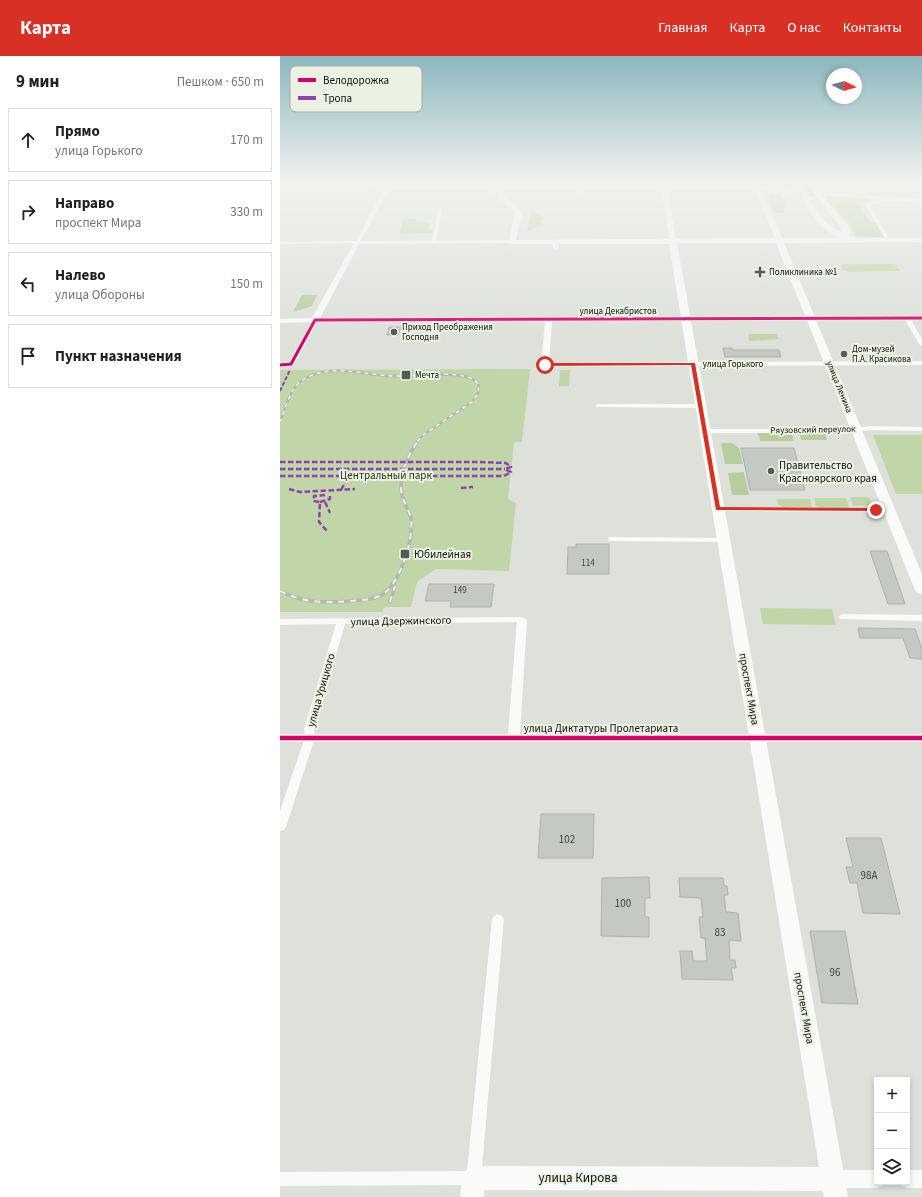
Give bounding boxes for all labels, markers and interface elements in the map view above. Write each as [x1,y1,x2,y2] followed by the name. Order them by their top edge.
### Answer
[20,15,71,42] text: Карта
[658,18,707,38] text: Главная
[729,18,765,38] text: Карта
[787,18,821,38] text: О нас
[843,18,902,38] text: Контакты
[290,66,422,112] legend
[826,68,862,104] north arrow
[16,70,59,94] text: 9 мин
[177,73,264,91] text: Пешком · 650 m
[323,73,389,88] text: Велодорожка
[323,91,352,106] text: Тропа
[55,121,100,142] text: Прямо
[17,129,39,151] icon: ahead
[230,131,263,149] text: 170 m
[55,142,143,160] text: улица Горького
[55,193,114,214] text: Направо
[17,201,39,223] icon: right
[230,203,263,221] text: 330 m
[55,214,141,232] text: проспект Мира
[55,265,106,286] text: Налево
[754,266,766,278] marker: Поликлиника №1
[769,266,837,279] place label: Поликлиника №1
[17,273,39,295] icon: left
[230,275,263,293] text: 150 m
[55,286,145,304] text: улица Обороны
[579,305,657,318] street label: улица Декабристов
[402,321,493,344] place label: Приход Преображения Господня
[389,327,399,337] marker: Приход Преображения Господня
[852,343,911,366] place label: Дом-музей П.А. Красикова
[17,345,39,367] icon: arrive
[55,346,182,367] text: Пункт назначения
[839,349,849,359] marker: Дом-музей П.А. Красикова
[536,356,554,374] route start
[703,358,763,371] street label: улица Горького
[823,359,855,415] street label: улица Ленина
[400,369,412,381] marker: Мечта
[415,369,439,382] place label: Мечта
[770,423,856,437] street label: Ряузовский переулок
[779,458,877,486] place label: Правительство Красноярского края
[766,466,776,476] marker: Правительство Красноярского края
[340,468,432,483] park label: Центральный парк
[867,501,885,519] route end
[414,547,471,562] place label: Юбилейная
[399,548,411,560] marker: Юбилейная
[581,557,595,570] house number: 114
[453,584,467,597] house number: 149
[350,613,452,629] street label: улица Дзержинского
[303,651,339,729] street label: улица Урицкого
[735,652,763,726] street label: проспект Мира
[524,721,678,736] street label: улица Диктатуры Пролетариата
[559,832,575,847] house number: 102
[861,868,877,883] house number: 98А
[615,896,631,911] house number: 100
[715,925,725,940] house number: 83
[830,965,841,980] house number: 96
[790,971,818,1045] street label: проспект Мира
[874,1077,910,1185] map controls
[874,1077,910,1113] button: +
[874,1113,910,1149] button: −
[874,1149,910,1185] button: layers
[539,1169,617,1187] street label: улица Кирова

